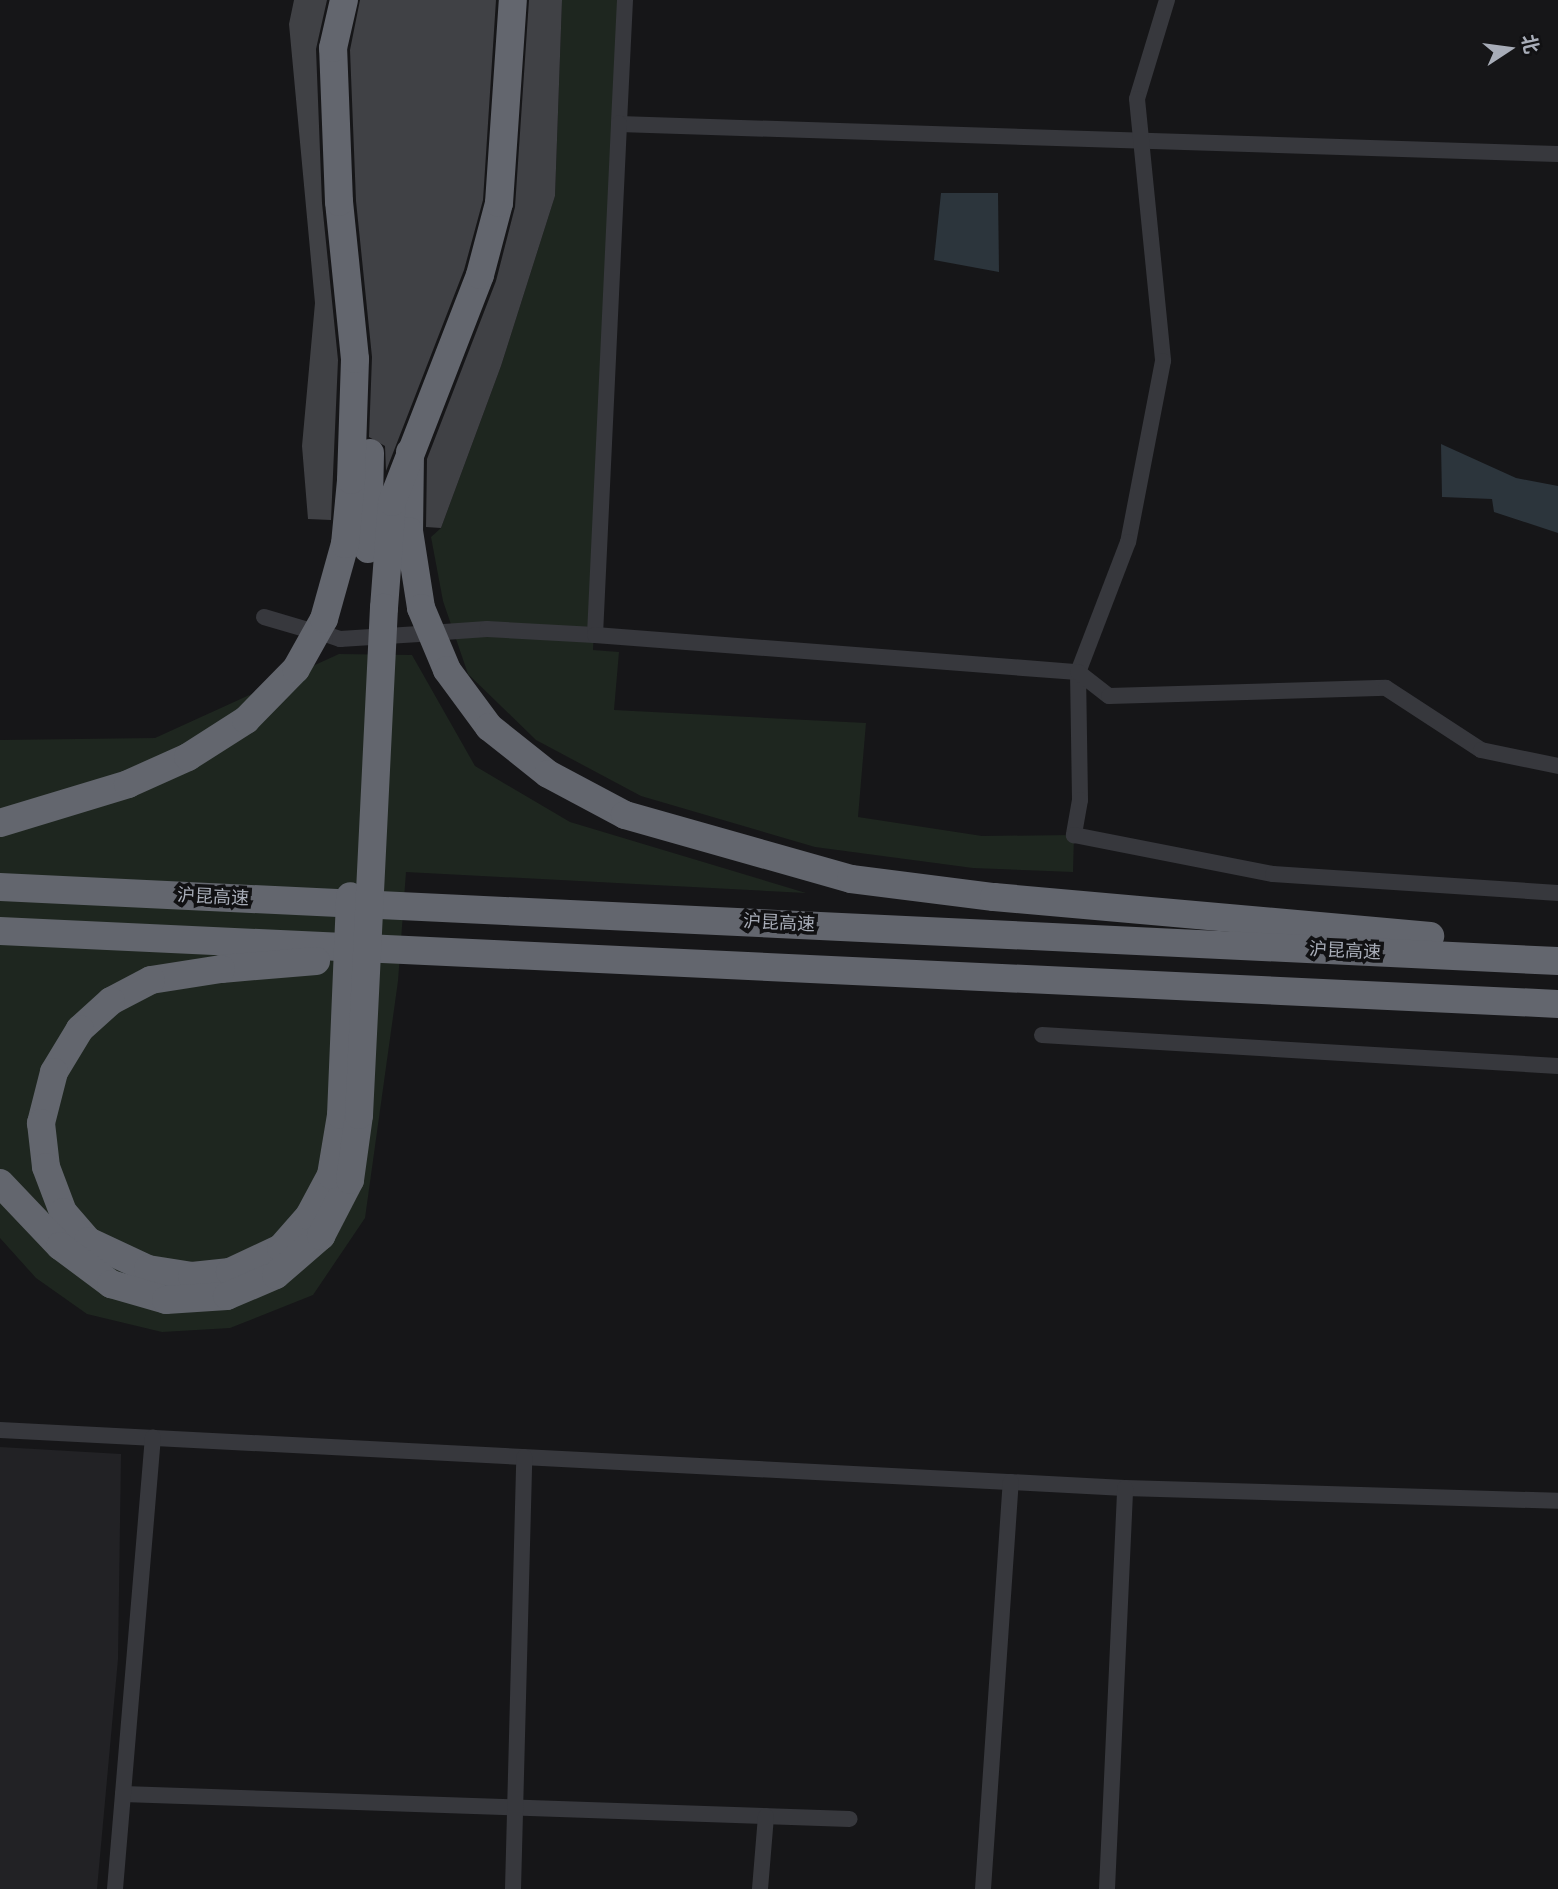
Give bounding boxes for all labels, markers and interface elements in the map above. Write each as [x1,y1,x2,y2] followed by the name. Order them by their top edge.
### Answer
[1474,14,1544,84] north arrow
[1515,32,1544,56] text: 北
[176,884,250,910] street label: 沪昆高速
[742,910,816,936] street label: 沪昆高速
[1308,938,1382,964] street label: 沪昆高速

